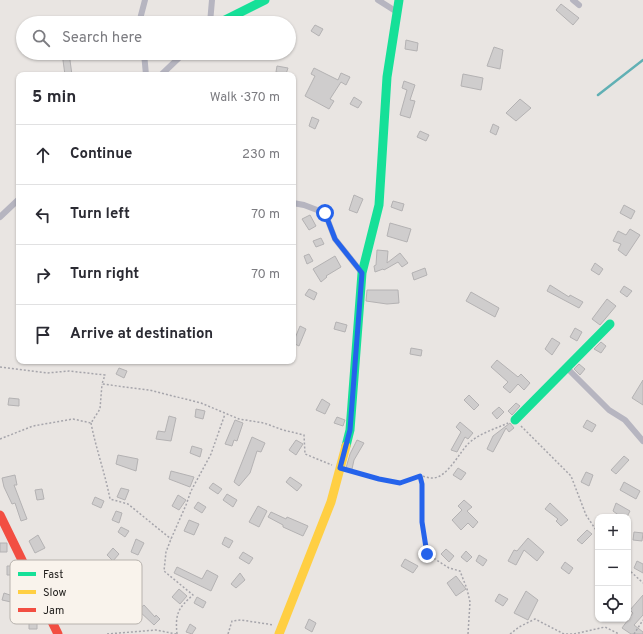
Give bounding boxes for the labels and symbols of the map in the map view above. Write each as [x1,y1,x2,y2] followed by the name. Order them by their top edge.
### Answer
[316,204,334,222] route start
[418,545,436,563] route end
[10,560,142,624] legend
[43,568,63,582] text: Fast
[43,586,66,600] text: Slow
[43,604,64,618] text: Jam

